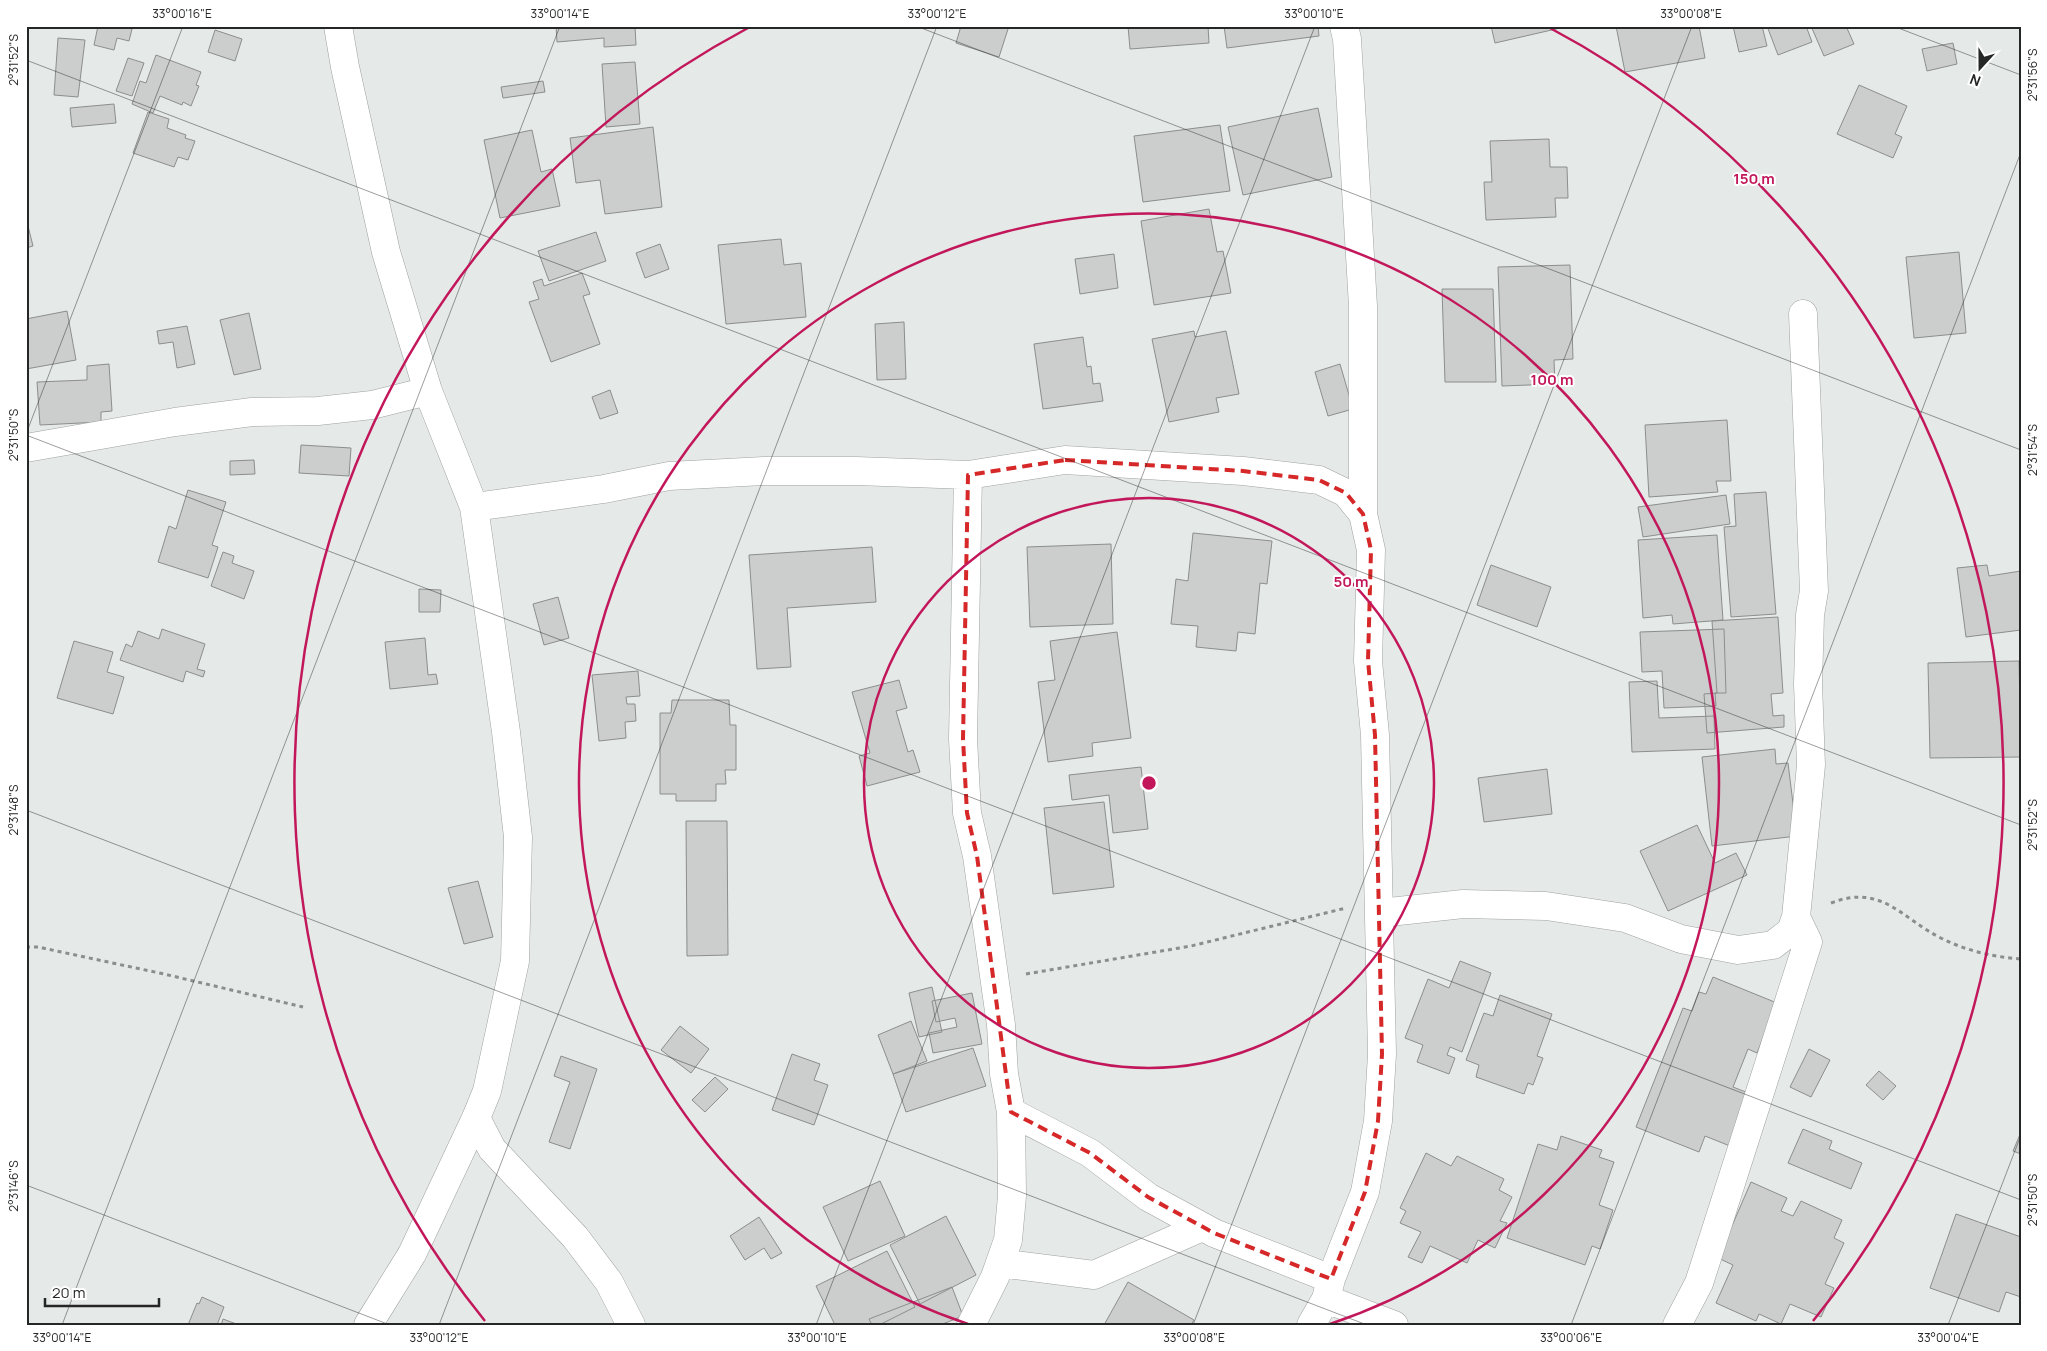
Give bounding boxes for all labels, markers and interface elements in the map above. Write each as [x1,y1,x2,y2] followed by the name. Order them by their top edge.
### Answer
[152,5,212,22] text: 33°00'16"E
[531,5,590,22] text: 33°00'14"E
[908,5,967,22] text: 33°00'12"E
[1284,5,1344,22] text: 33°00'10"E
[1660,5,1722,22] text: 33°00'08"E
[5,34,22,86] text: 2°31'52"S
[1954,42,2004,92] north arrow
[2024,49,2041,101] text: 2°31'56"S
[1967,70,1983,91] text: N
[1733,168,1775,189] text: 150 m
[1531,369,1573,390] text: 100 m
[5,409,22,461] text: 2°31'50"S
[2024,424,2041,476] text: 2°31'54"S
[1333,571,1369,592] text: 50 m
[1140,774,1158,792] centre of rings
[5,785,22,835] text: 2°31'48"S
[2024,799,2041,851] text: 2°31'52"S
[5,1160,22,1212] text: 2°31'46"S
[2024,1174,2041,1226] text: 2°31'50"S
[45,1276,159,1308] scale bar
[52,1282,85,1303] text: 20 m
[33,1329,92,1346] text: 33°00'14"E
[410,1329,469,1346] text: 33°00'12"E
[787,1329,847,1346] text: 33°00'10"E
[1163,1329,1225,1346] text: 33°00'08"E
[1540,1329,1602,1346] text: 33°00'06"E
[1917,1329,1979,1346] text: 33°00'04"E

